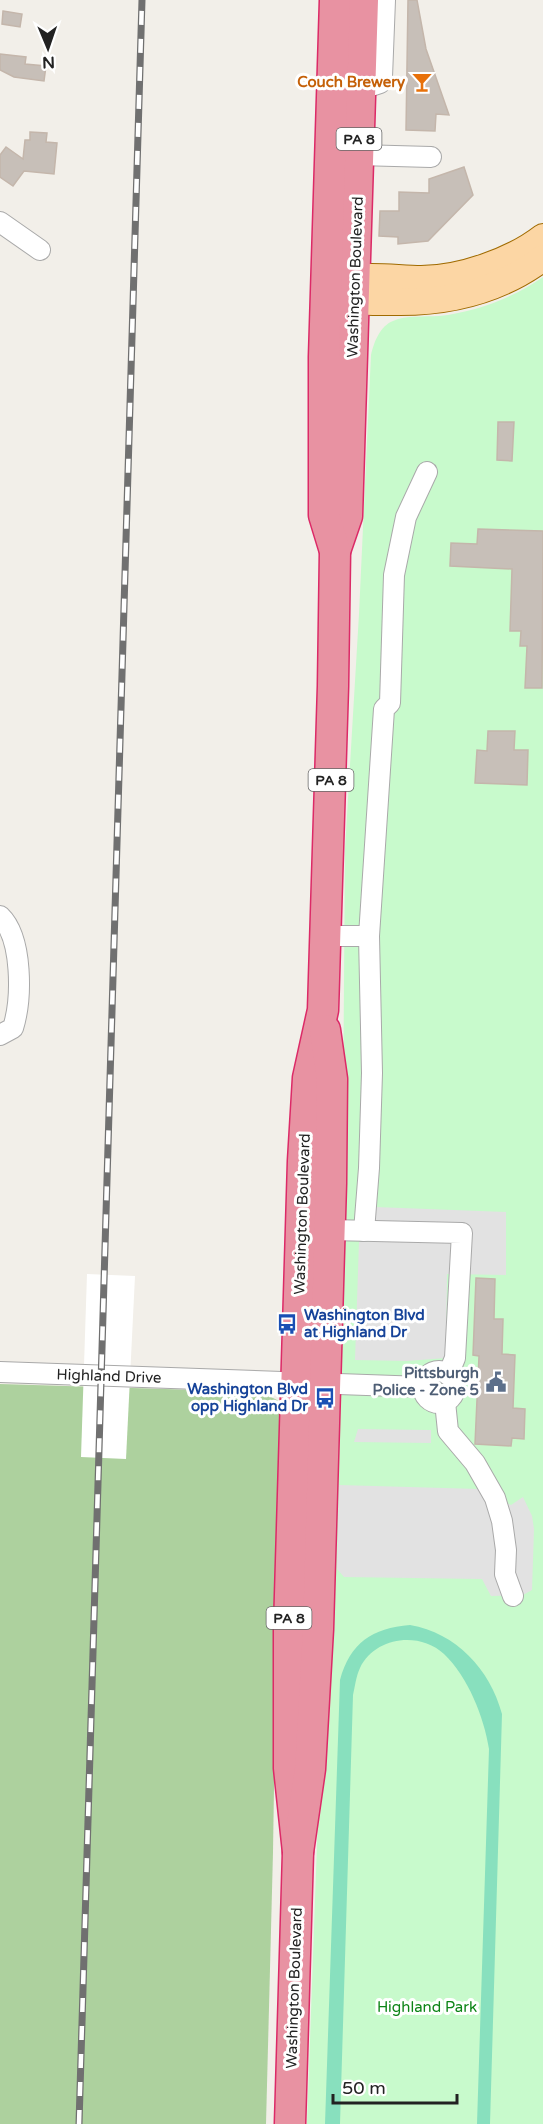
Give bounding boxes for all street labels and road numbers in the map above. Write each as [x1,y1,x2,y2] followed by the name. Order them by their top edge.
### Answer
[336,128,382,150] road number: PA 8
[343,196,367,358] street label: Washington Boulevard
[308,769,354,791] road number: PA 8
[290,1133,314,1295] street label: Washington Boulevard
[56,1365,162,1387] street label: Highland Drive
[266,1607,312,1629] road number: PA 8
[282,1907,306,2069] street label: Washington Boulevard

